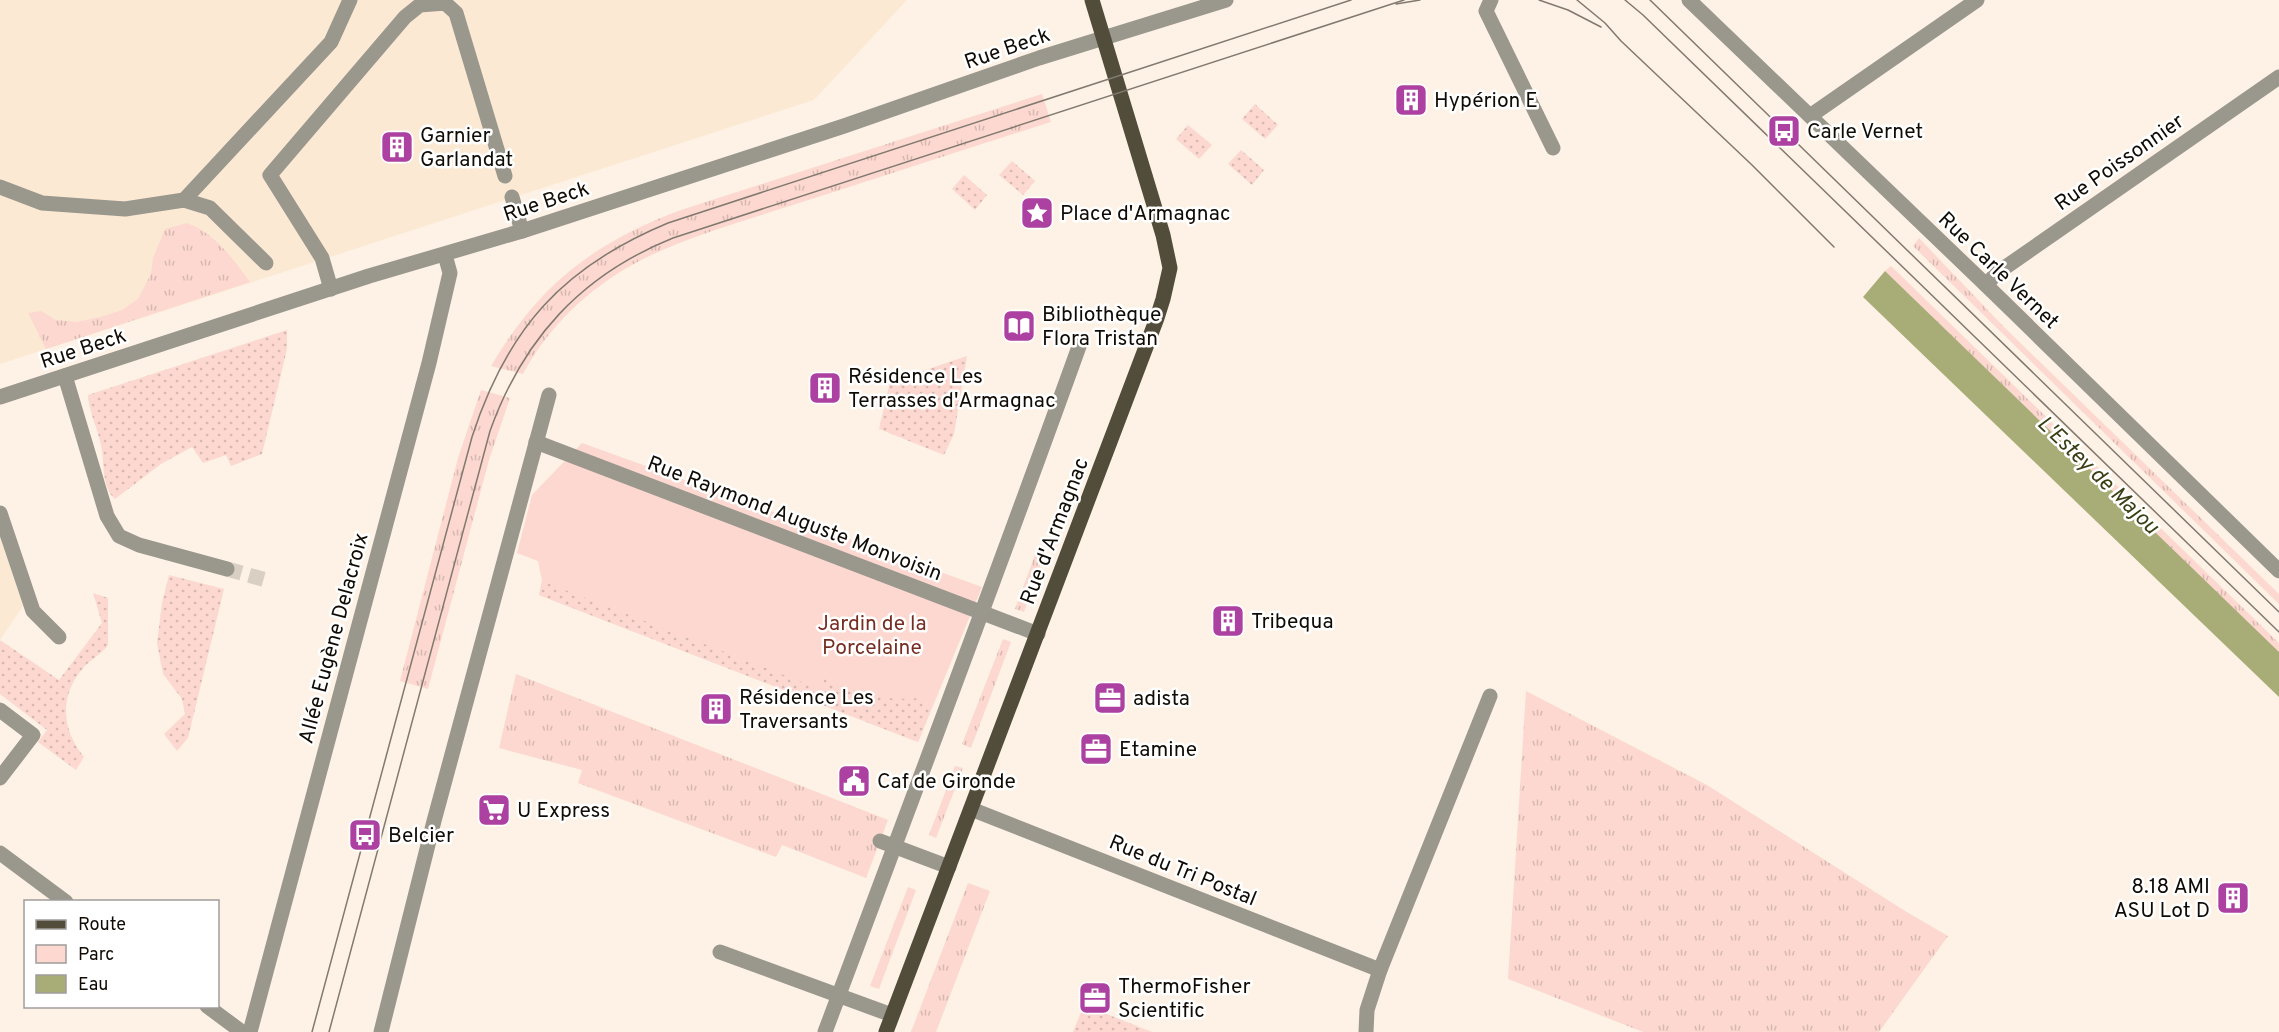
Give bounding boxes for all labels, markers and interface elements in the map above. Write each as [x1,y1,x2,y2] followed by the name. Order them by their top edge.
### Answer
[961,22,1054,77] street label: Rue Beck
[1393,82,1429,118] building icon: Hypérion E
[1434,88,1538,115] place label: Hypérion E
[2050,109,2190,218] street label: Rue Poissonnier
[1766,113,1802,149] bus stop icon: Carle Vernet
[1807,119,1923,146] place label: Carle Vernet
[420,123,513,174] place label: Garnier Garlandat
[379,129,415,165] building icon: Garnier Garlandat
[500,176,593,229] street label: Rue Beck
[1019,195,1055,231] place icon: Place d'Armagnac
[1060,201,1231,228] place label: Place d'Armagnac
[1932,207,2064,336] street label: Rue Carle Vernet
[1042,302,1161,353] place label: Bibliothèque Flora Tristan
[1001,308,1037,344] library icon: Bibliothèque Flora Tristan
[37,323,130,376] street label: Rue Beck
[848,364,1056,415] place label: Résidence Les Terrasses d'Armagnac
[807,370,843,406] building icon: Résidence Les Terrasses d'Armagnac
[2031,411,2165,542] water label: L'Estey de Majou
[643,451,946,588] street label: Rue Raymond Auguste Monvoisin
[1015,454,1096,609] street label: Rue d'Armagnac
[293,530,376,747] street label: Allée Eugène Delacroix
[1210,603,1246,639] building icon: Tribequa
[1251,609,1333,636] place label: Tribequa
[818,611,926,662] park label: Jardin de la Porcelaine
[1092,680,1128,716] office icon: adista
[739,685,874,736] place label: Résidence Les Traversants
[1133,686,1190,713] place label: adista
[698,691,734,727] building icon: Résidence Les Traversants
[1078,731,1114,767] office icon: Etamine
[1119,737,1197,764] place label: Etamine
[836,763,872,799] public building icon: Caf de Gironde
[877,769,1016,796] place label: Caf de Gironde
[476,792,512,828] supermarket icon: U Express
[517,798,610,825] place label: U Express
[347,817,383,853] bus stop icon: Belcier
[388,823,454,850] place label: Belcier
[1105,830,1260,913] street label: Rue du Tri Postal
[2114,874,2210,925] place label: 8.18 AMI ASU Lot D
[2215,880,2251,916] building icon: 8.18 AMI ASU Lot D
[24,900,219,1008] legend
[78,914,126,937] text: Route
[78,944,114,967] text: Parc
[78,974,108,997] text: Eau
[1118,974,1251,1025] place label: ThermoFisher Scientific
[1077,980,1113,1016] office icon: ThermoFisher Scientific

